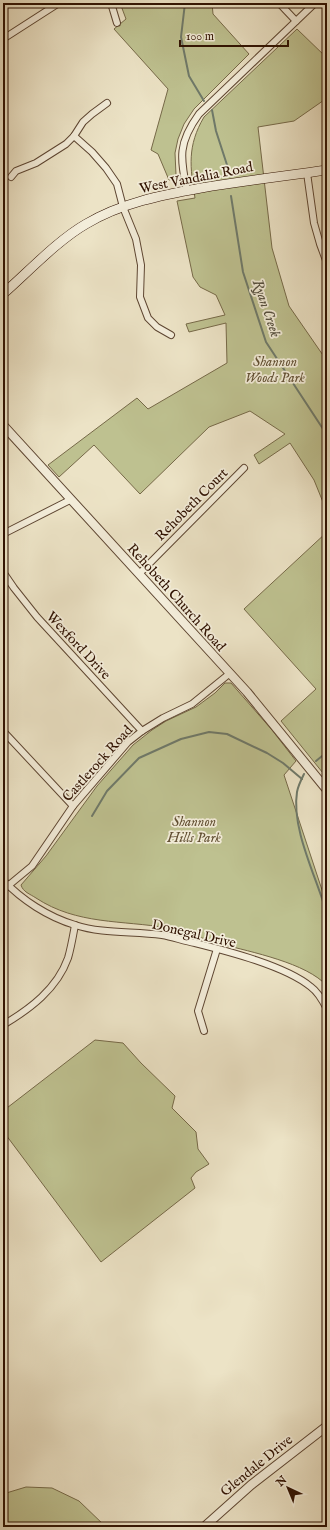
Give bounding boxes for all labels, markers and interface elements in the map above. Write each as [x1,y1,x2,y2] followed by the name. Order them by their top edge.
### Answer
[180,22,288,48] scale bar
[186,29,214,44] text: 100 m
[138,158,255,198] street label: West Vandalia Road
[248,277,285,340] water label: Ryan Creek
[245,353,305,387] park label: Shannon Woods Park
[151,464,232,545] street label: Rehobeth Court
[123,540,230,656] street label: Rehobeth Church Road
[42,608,115,684] street label: Wexford Drive
[59,721,137,806] street label: Castlerock Road
[166,813,221,847] park label: Shannon Hills Park
[150,916,238,953] street label: Donegal Drive
[217,1431,297,1501] street label: Glendale Drive
[268,1468,308,1508] north arrow
[273,1473,290,1491] text: N

